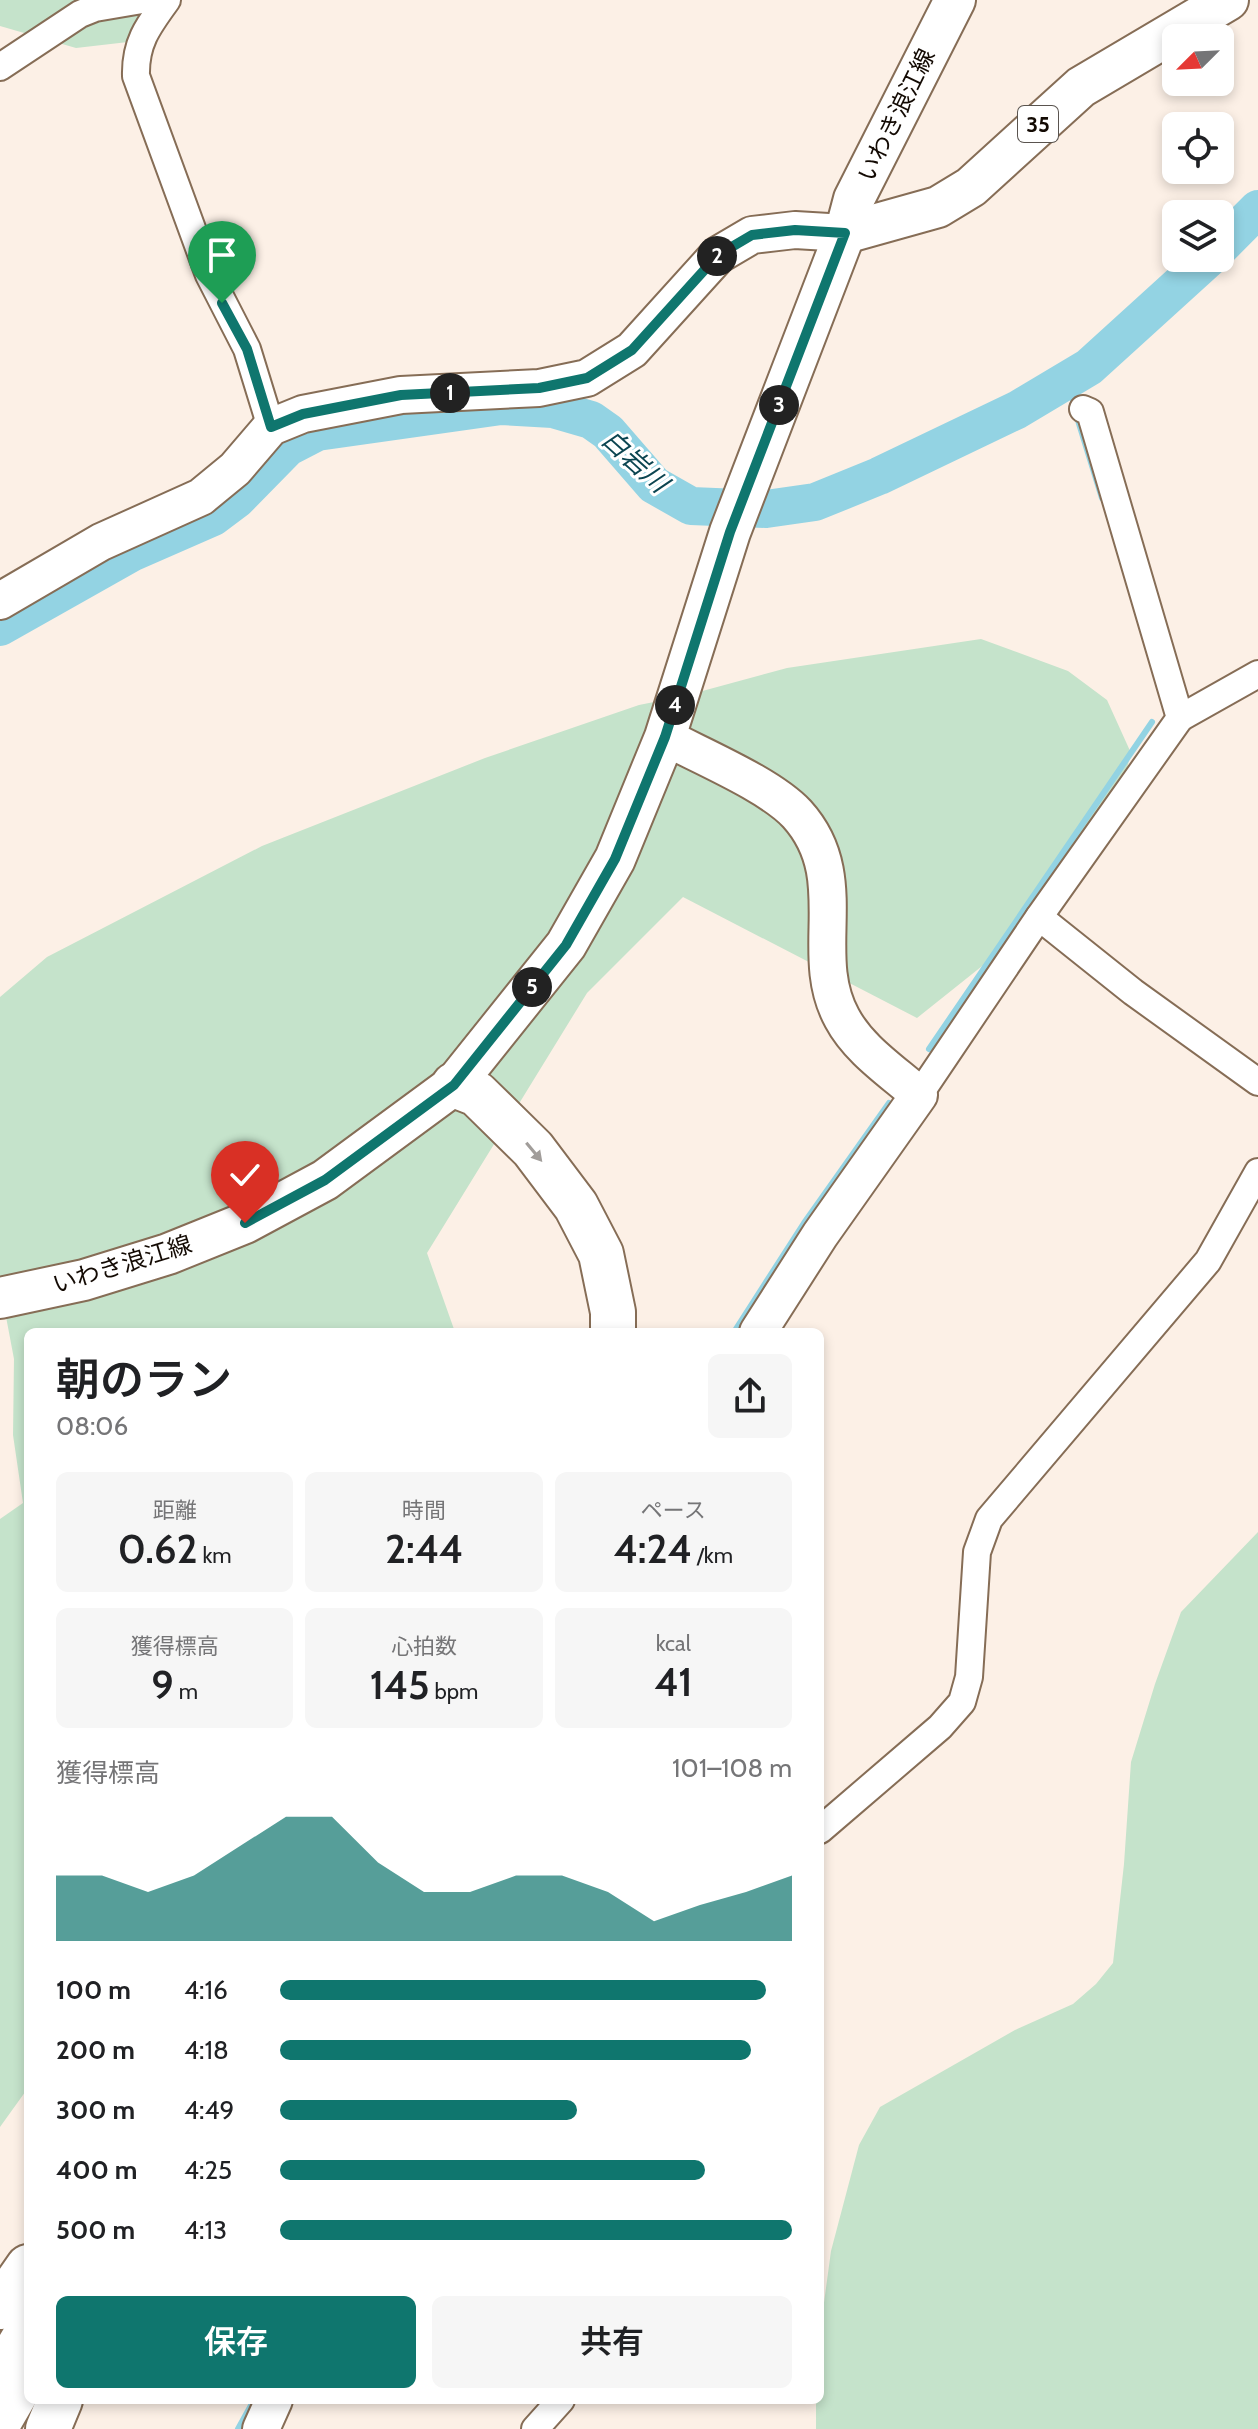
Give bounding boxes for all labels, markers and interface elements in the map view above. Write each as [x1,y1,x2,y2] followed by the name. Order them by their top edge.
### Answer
[1162,24,1234,96] north arrow
[1162,24,1234,272] map controls
[851,44,941,186] street label: いわき浪江線
[1018,106,1058,142] road number: 35
[1162,112,1234,184] button: locate
[1162,200,1234,272] button: layers
[188,221,256,303] pin
[200,233,244,277] icon: arrive
[697,236,737,276] pin: 2
[711,242,723,269] text: 2
[430,373,470,413] pin: 1
[446,379,454,406] text: 1
[759,385,799,425] pin: 3
[773,391,785,418] text: 3
[595,423,677,501] water label: 白岩川
[655,685,695,725] pin: 4
[668,691,682,718] text: 4
[512,967,552,1007] pin: 5
[526,973,538,1000] text: 5
[211,1141,279,1223] pin
[525,1142,542,1162] one-way arrow
[223,1153,267,1197] icon: check
[49,1229,195,1299] street label: いわき浪江線
[56,1353,232,1406] text: 朝のラン
[708,1354,792,1438] button: share
[56,1410,128,1442] text: 08:06
[153,1497,197,1524] text: 距離
[402,1497,446,1524] text: 時間
[641,1497,706,1524] text: ペース
[118,1524,198,1573] text: 0.62
[385,1524,463,1573] text: 2:44
[614,1524,692,1573] text: 4:24
[198,1542,232,1569] text: km
[692,1542,733,1569] text: /km
[656,1630,691,1657] text: kcal
[131,1633,219,1660] text: 獲得標高
[391,1633,457,1660] text: 心拍数
[654,1657,692,1706] text: 41
[151,1660,174,1709] text: 9
[370,1660,430,1709] text: 145
[174,1678,198,1705] text: m
[430,1678,478,1705] text: bpm
[672,1752,792,1784] text: 101–108 m
[56,1757,160,1789] text: 獲得標高
[56,1974,131,2006] text: 100 m
[184,1974,228,2006] text: 4:16
[56,2034,135,2066] text: 200 m
[184,2034,229,2066] text: 4:18
[56,2094,135,2126] text: 300 m
[184,2094,234,2126] text: 4:49
[56,2154,137,2186] text: 400 m
[184,2154,232,2186] text: 4:25
[56,2214,135,2246] text: 500 m
[184,2214,227,2246] text: 4:13
[56,2296,416,2388] button: 保存
[432,2296,792,2388] button: 共有

